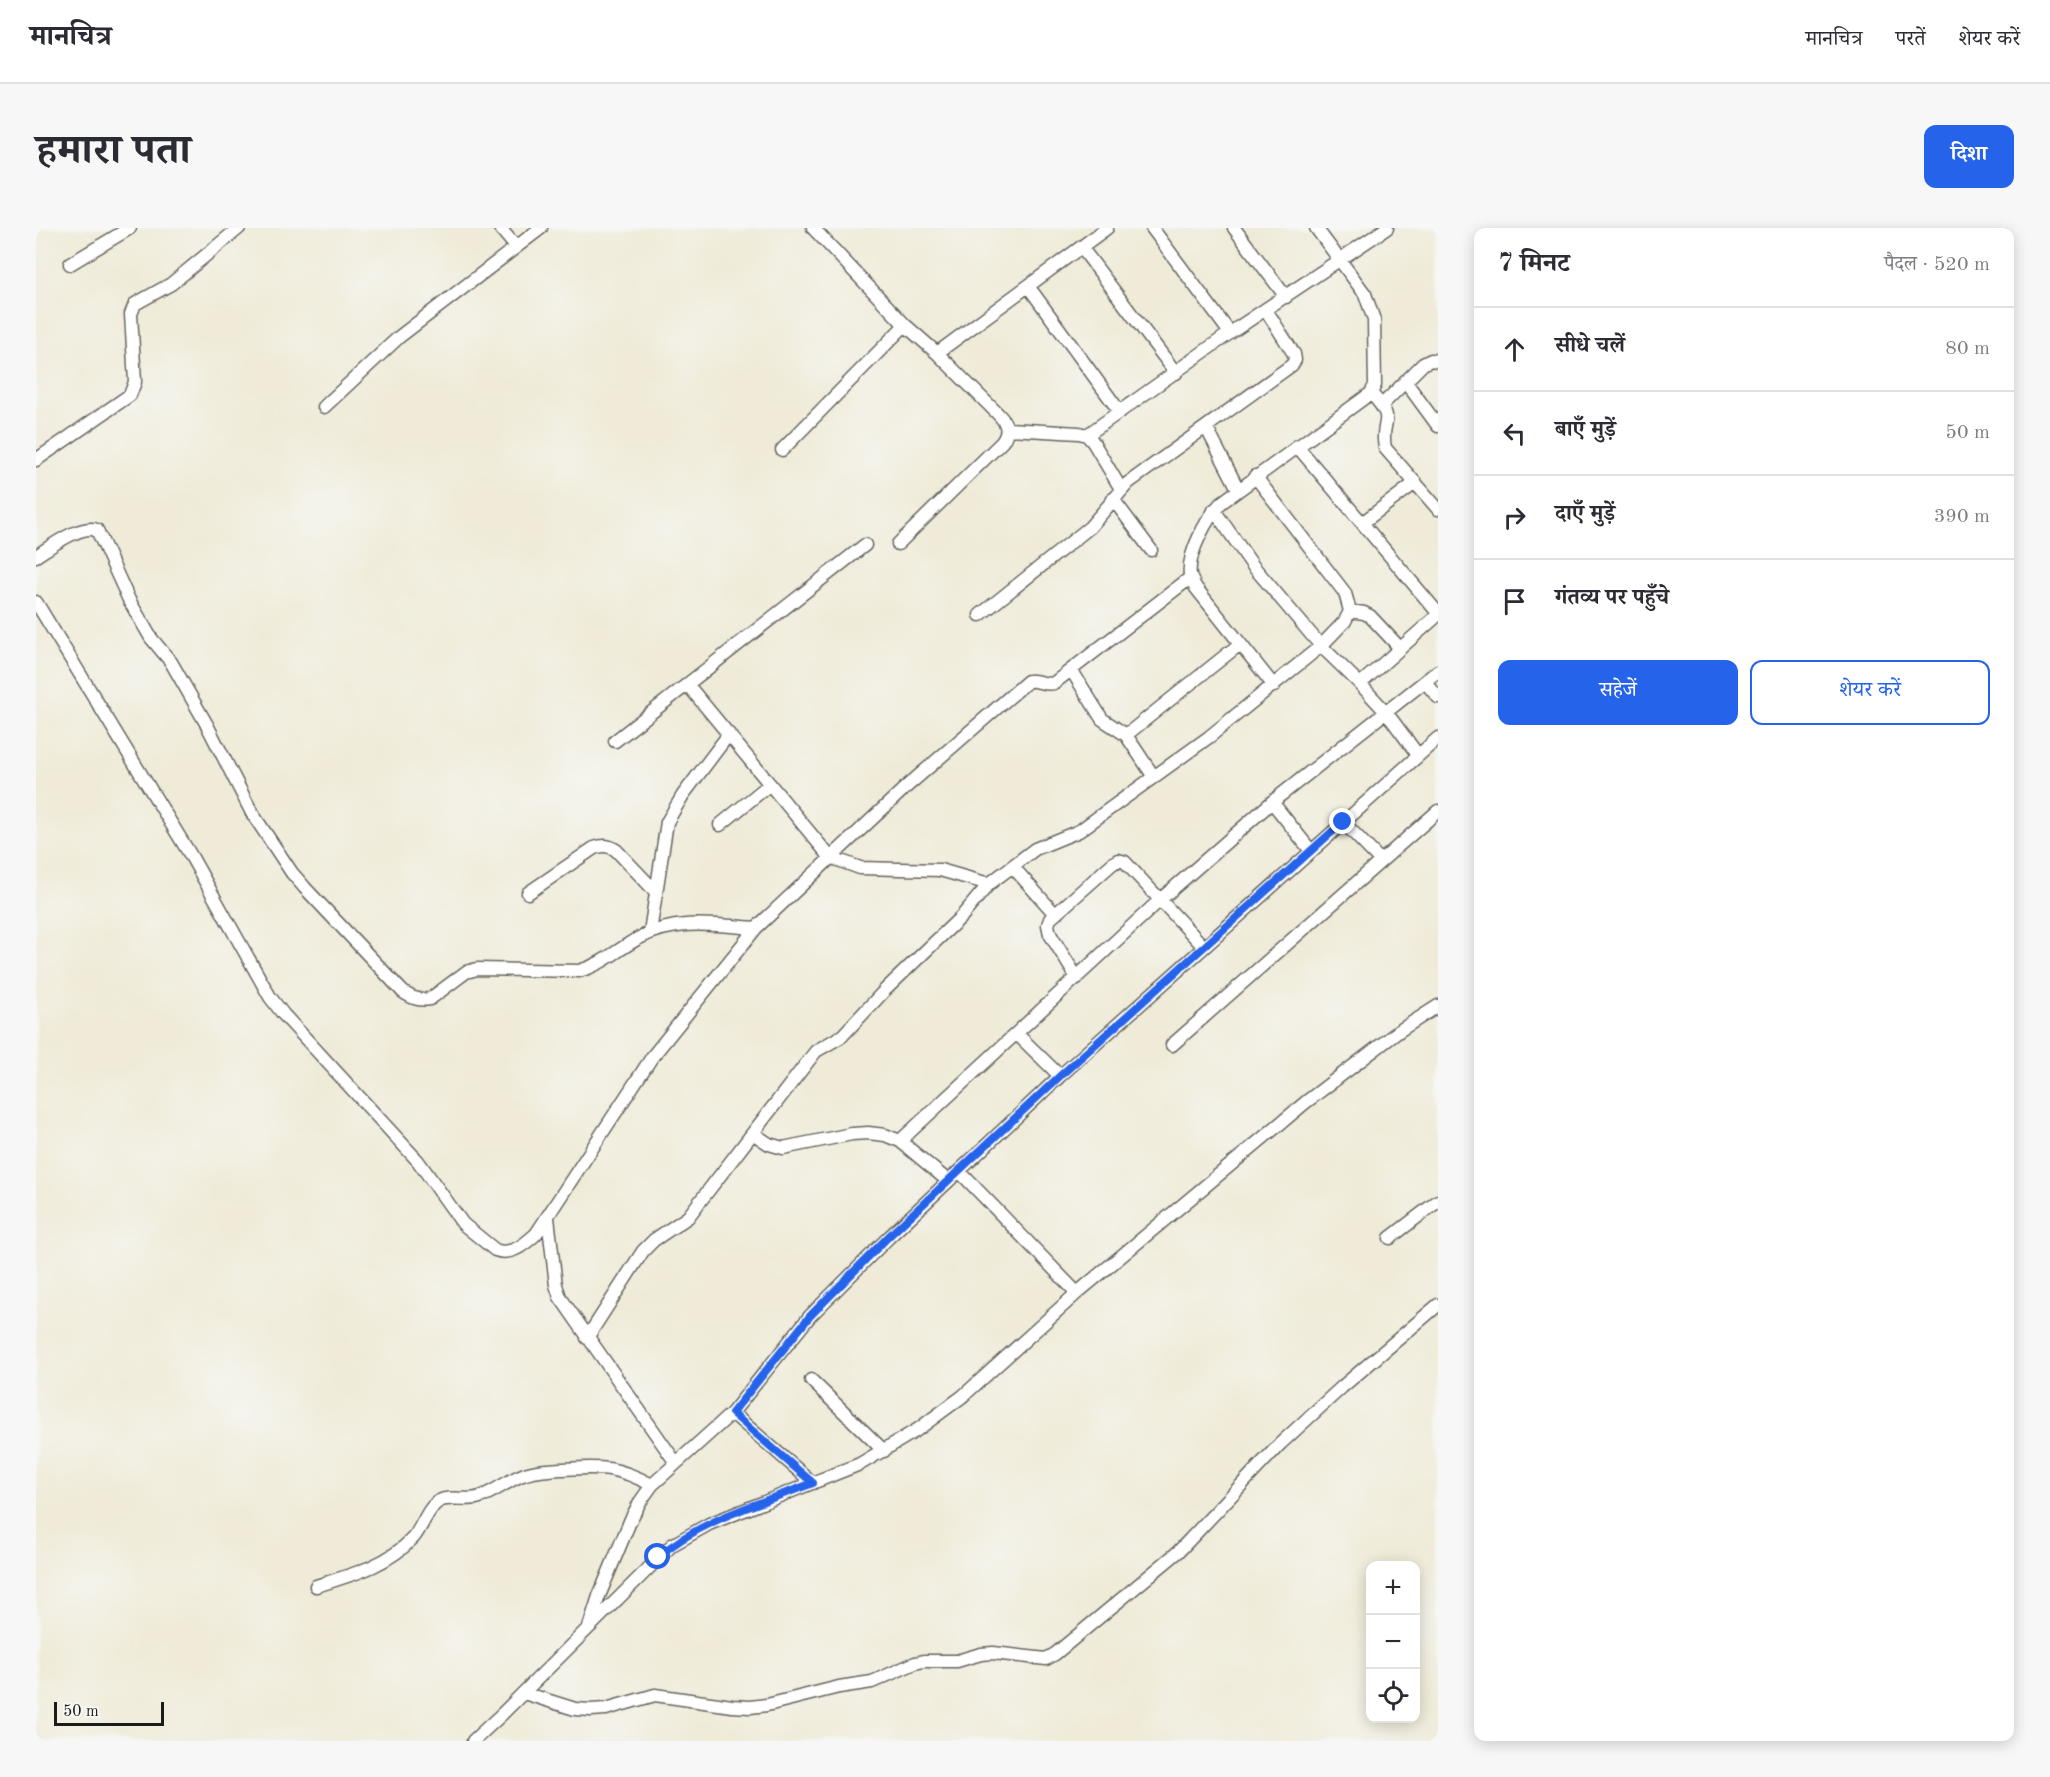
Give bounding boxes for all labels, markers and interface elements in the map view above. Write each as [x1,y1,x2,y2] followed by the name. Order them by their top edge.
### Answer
[30,24,112,52] text: मानचित्र
[1806,29,1862,50] text: मानचित्र
[1895,29,1925,50] text: परतें
[1958,29,2020,50] text: शेयर करें
[1924,125,2014,188] button: दिशा
[36,131,191,173] text: हमारा पता
[1498,251,1570,277] text: 7 मिनट
[1884,255,1990,275] text: पैदल · 520 m
[1498,333,1531,366] icon: ahead
[1555,335,1625,357] text: सीधे चलें
[1945,339,1990,359] text: 80 m
[1498,417,1531,450] icon: left
[1555,419,1616,441] text: बाएँ मुड़ें
[1945,423,1990,443] text: 50 m
[1498,501,1531,534] icon: right
[1555,503,1615,525] text: दाएँ मुड़ें
[1934,507,1990,527] text: 390 m
[1498,585,1531,618] icon: arrive
[1555,587,1669,609] text: गंतव्य पर पहुँचे
[1498,660,1738,725] button: सहेजें
[1750,660,1990,725] button: शेयर करें
[1329,808,1355,834] route end
[644,1543,670,1569] route start
[1366,1561,1420,1723] map controls
[1366,1561,1420,1615] button: +
[1366,1615,1420,1669] button: −
[1366,1669,1420,1723] button: locate
[54,1699,164,1726] scale bar
[63,1704,99,1720] text: 50 m

